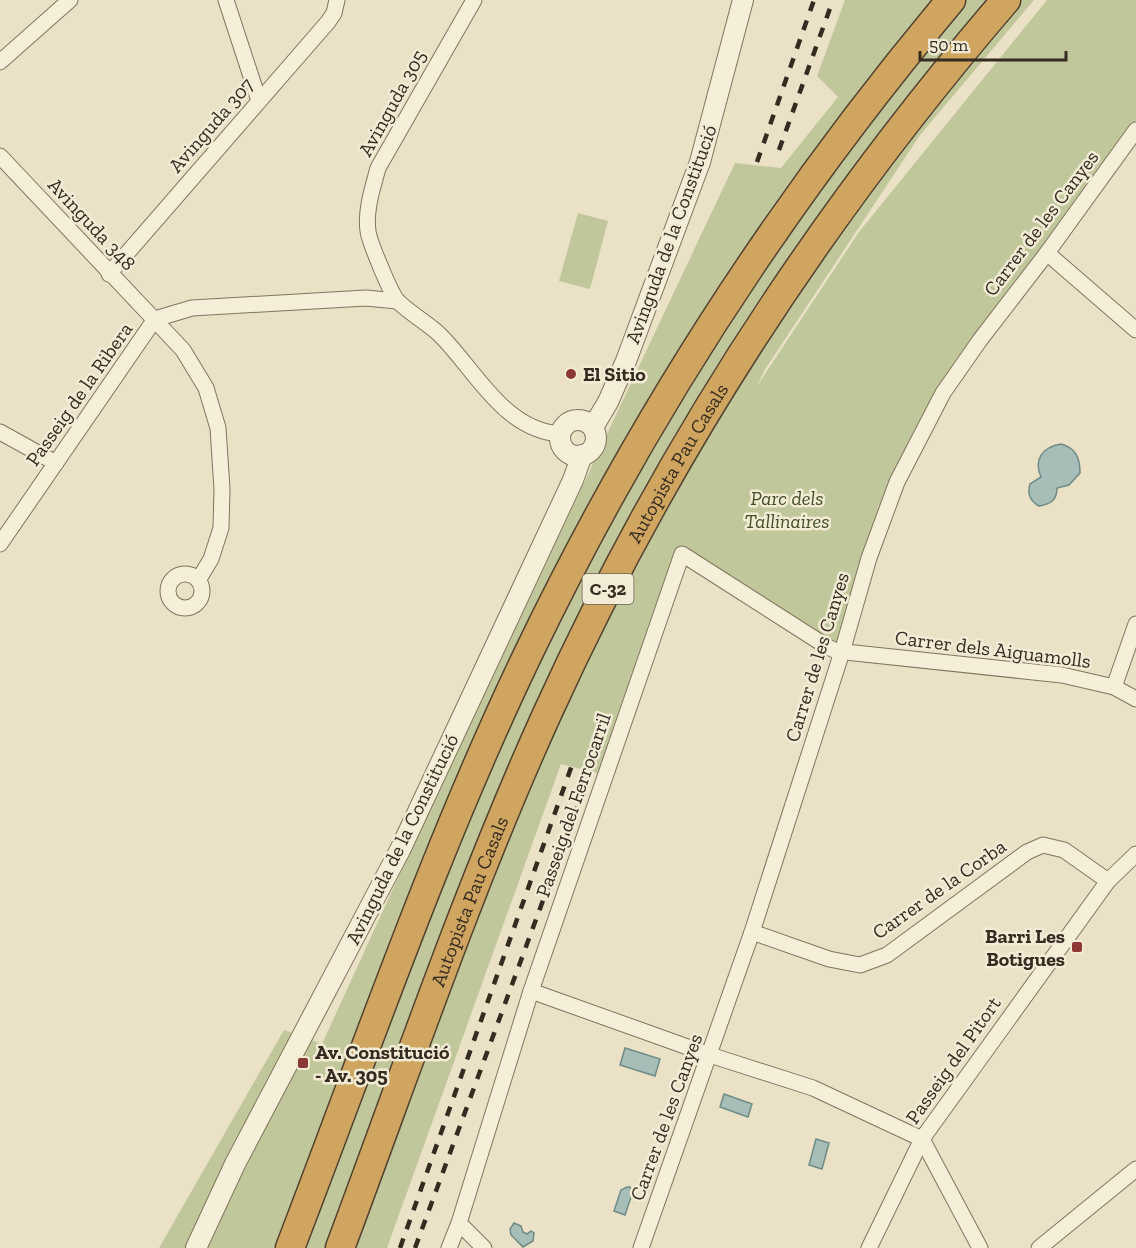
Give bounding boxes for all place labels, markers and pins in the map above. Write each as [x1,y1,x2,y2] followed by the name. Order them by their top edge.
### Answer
[583,362,646,386] place label: El Sitio
[564,367,578,381] marker: El Sitio
[985,924,1065,971] place label: Barri Les Botigues
[1070,940,1084,954] marker: Barri Les Botigues
[315,1040,450,1087] place label: Av. Constitució - Av. 305
[296,1056,310,1070] marker: Av. Constitució - Av. 305

